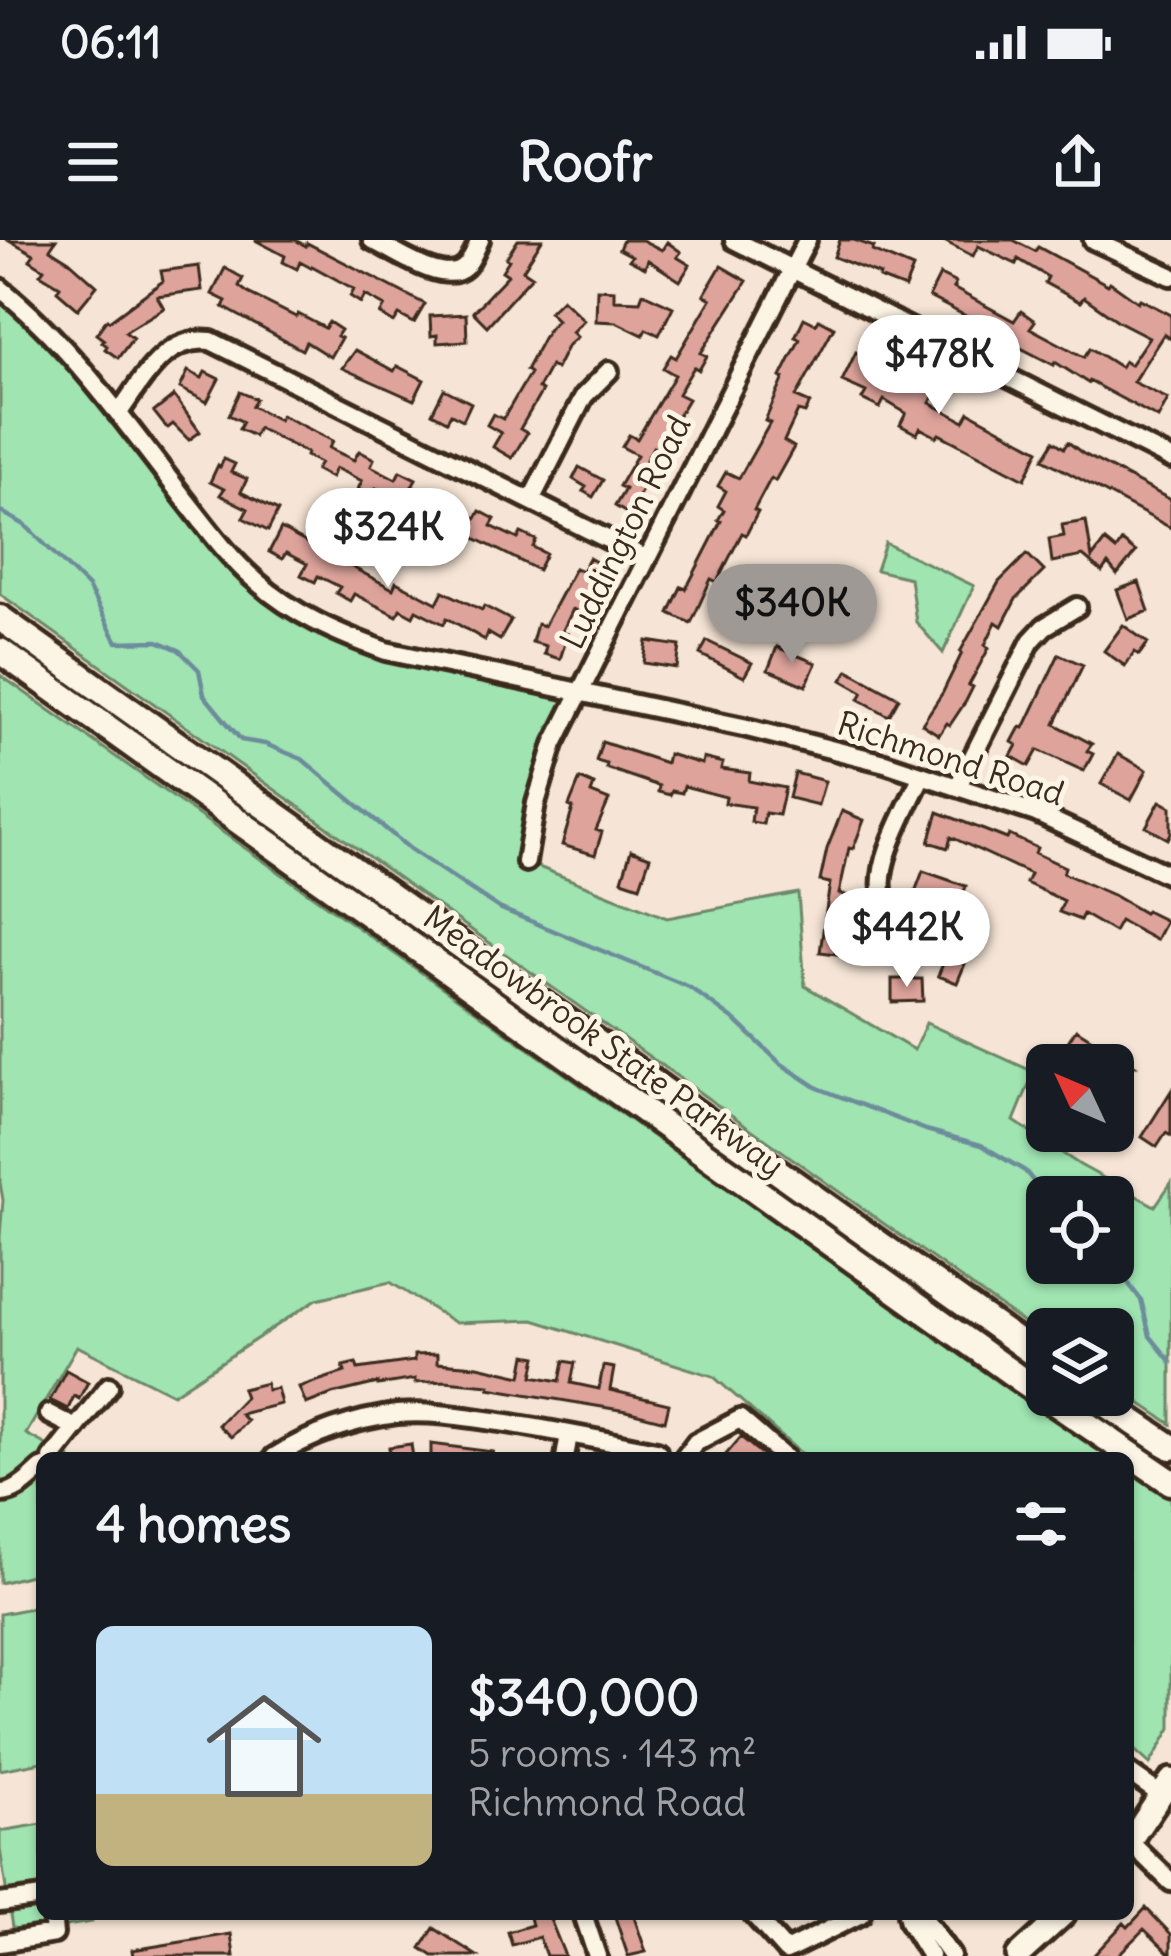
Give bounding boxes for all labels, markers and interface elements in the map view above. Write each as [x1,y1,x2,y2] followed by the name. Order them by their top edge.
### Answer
[60,14,161,70] text: 06:11
[519,128,652,196] text: Roofr
[60,129,126,195] icon: menu
[1045,129,1111,195] icon: share
[855,315,1023,417] pin: $478K
[884,329,994,378] text: $478K
[550,408,700,656] street label: Luddington Road
[304,488,472,590] pin: $324K
[332,502,444,551] text: $324K
[708,564,876,666] pin: $340K
[734,578,850,627] text: $340K
[833,702,1069,814] street label: Richmond Road
[823,888,991,990] pin: $442K
[415,896,793,1186] street label: Meadowbrook State Parkway
[851,902,963,951] text: $442K
[1026,1044,1134,1152] north arrow
[1026,1044,1134,1416] map controls
[1026,1176,1134,1284] button: locate
[1026,1308,1134,1416] button: layers
[1008,1491,1074,1557] icon: filters
[96,1492,291,1556] text: 4 homes
[468,1665,700,1729] text: $340,000
[192,1674,336,1818] icon: home
[468,1729,757,1778] text: 5 rooms · 143 m²
[468,1778,746,1827] text: Richmond Road

